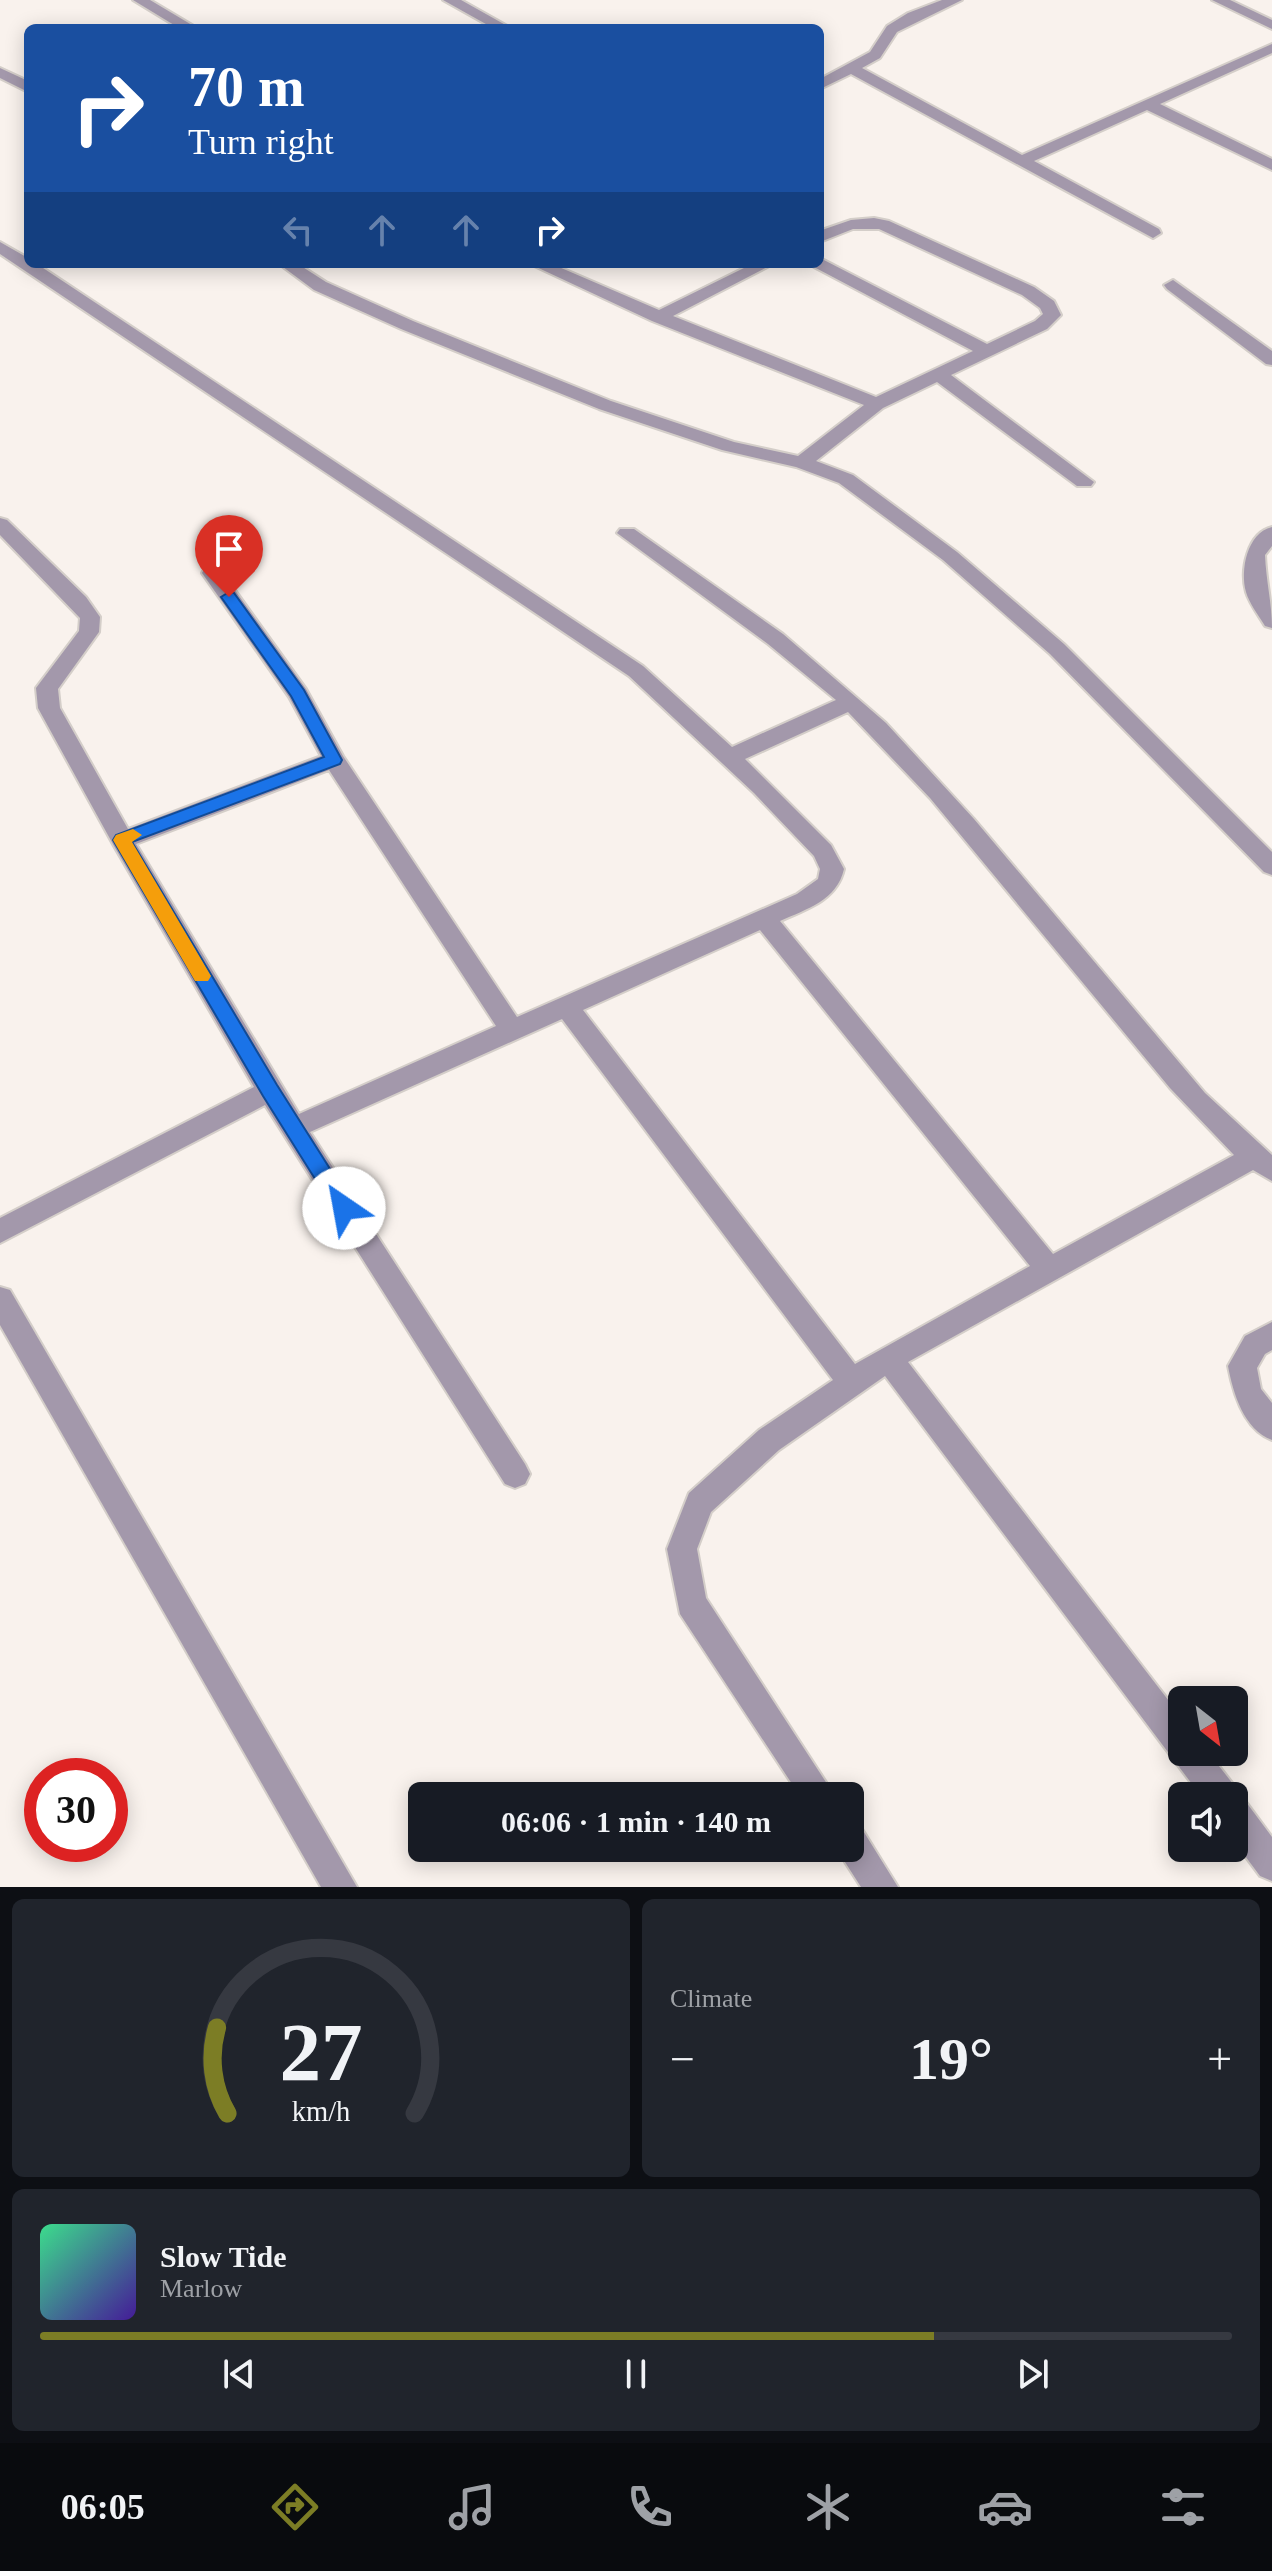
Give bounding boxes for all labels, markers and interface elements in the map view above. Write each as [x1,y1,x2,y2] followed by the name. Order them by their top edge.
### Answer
[56,56,160,160] icon: right
[188,56,305,118] text: 70 m
[188,122,334,162] text: Turn right
[276,208,320,252] icon: left
[360,208,404,252] icon: ahead
[444,208,488,252] icon: ahead
[528,208,572,252] icon: right
[195,515,263,597] pin
[207,527,251,571] icon: arrive
[302,1166,386,1250] position arrow
[1168,1686,1248,1766] north arrow
[1168,1686,1248,1862] map controls
[24,1758,128,1862] speed limit sign: 30
[1168,1782,1248,1862] button: sound
[501,1805,771,1838] text: 06:06 · 1 min · 140 m
[670,1984,752,2013] text: Climate
[279,2006,363,2098] text: 27
[909,2026,993,2092] text: 19°
[670,2035,695,2084] text: −
[1207,2035,1232,2084] text: +
[292,2096,350,2127] text: km/h
[160,2240,286,2273] text: Slow Tide
[160,2274,242,2303] text: Marlow
[217,2352,261,2396] icon: previous
[614,2352,658,2396] icon: pause
[1011,2352,1055,2396] icon: next
[267,2479,323,2535] icon: directions
[444,2479,500,2535] icon: music
[622,2479,678,2535] icon: phone
[800,2479,856,2535] icon: climate
[977,2479,1033,2535] icon: car
[1155,2479,1211,2535] icon: filters
[61,2487,145,2527] text: 06:05

